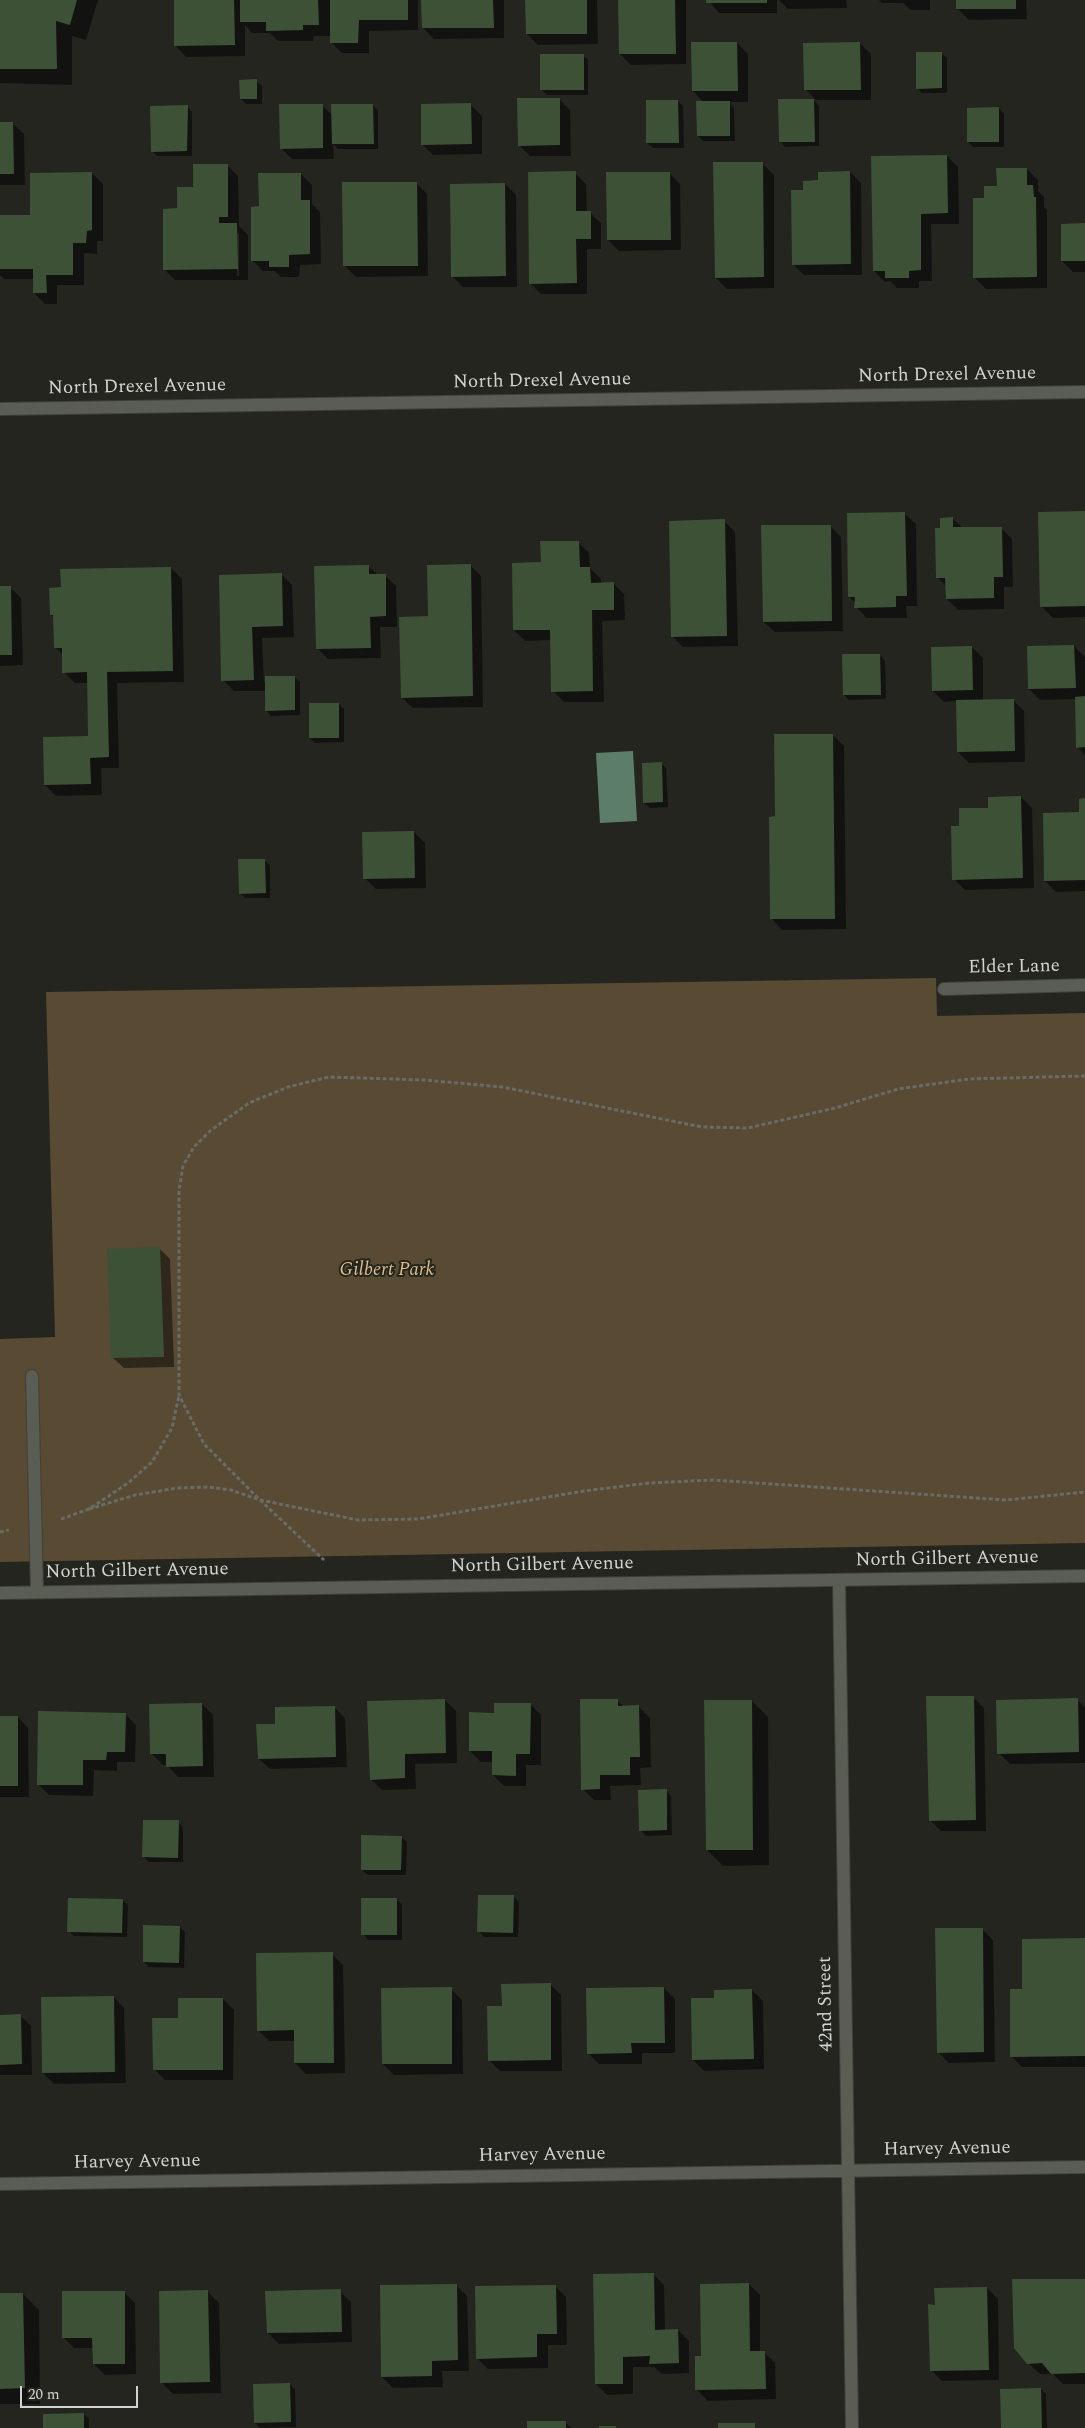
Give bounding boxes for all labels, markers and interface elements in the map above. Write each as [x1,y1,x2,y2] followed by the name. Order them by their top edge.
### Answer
[858,363,1036,389] street label: North Drexel Avenue
[453,369,631,395] street label: North Drexel Avenue
[48,375,226,401] street label: North Drexel Avenue
[968,956,1060,980] street label: Elder Lane
[340,1260,434,1282] park label: Gilbert Park
[855,1547,1039,1573] street label: North Gilbert Avenue
[450,1553,634,1579] street label: North Gilbert Avenue
[45,1559,229,1585] street label: North Gilbert Avenue
[815,1956,839,2052] street label: 42nd Street
[883,2137,1011,2163] street label: Harvey Avenue
[478,2143,606,2169] street label: Harvey Avenue
[73,2150,201,2176] street label: Harvey Avenue
[22,2376,140,2408] scale bar
[28,2383,60,2406] text: 20 m

